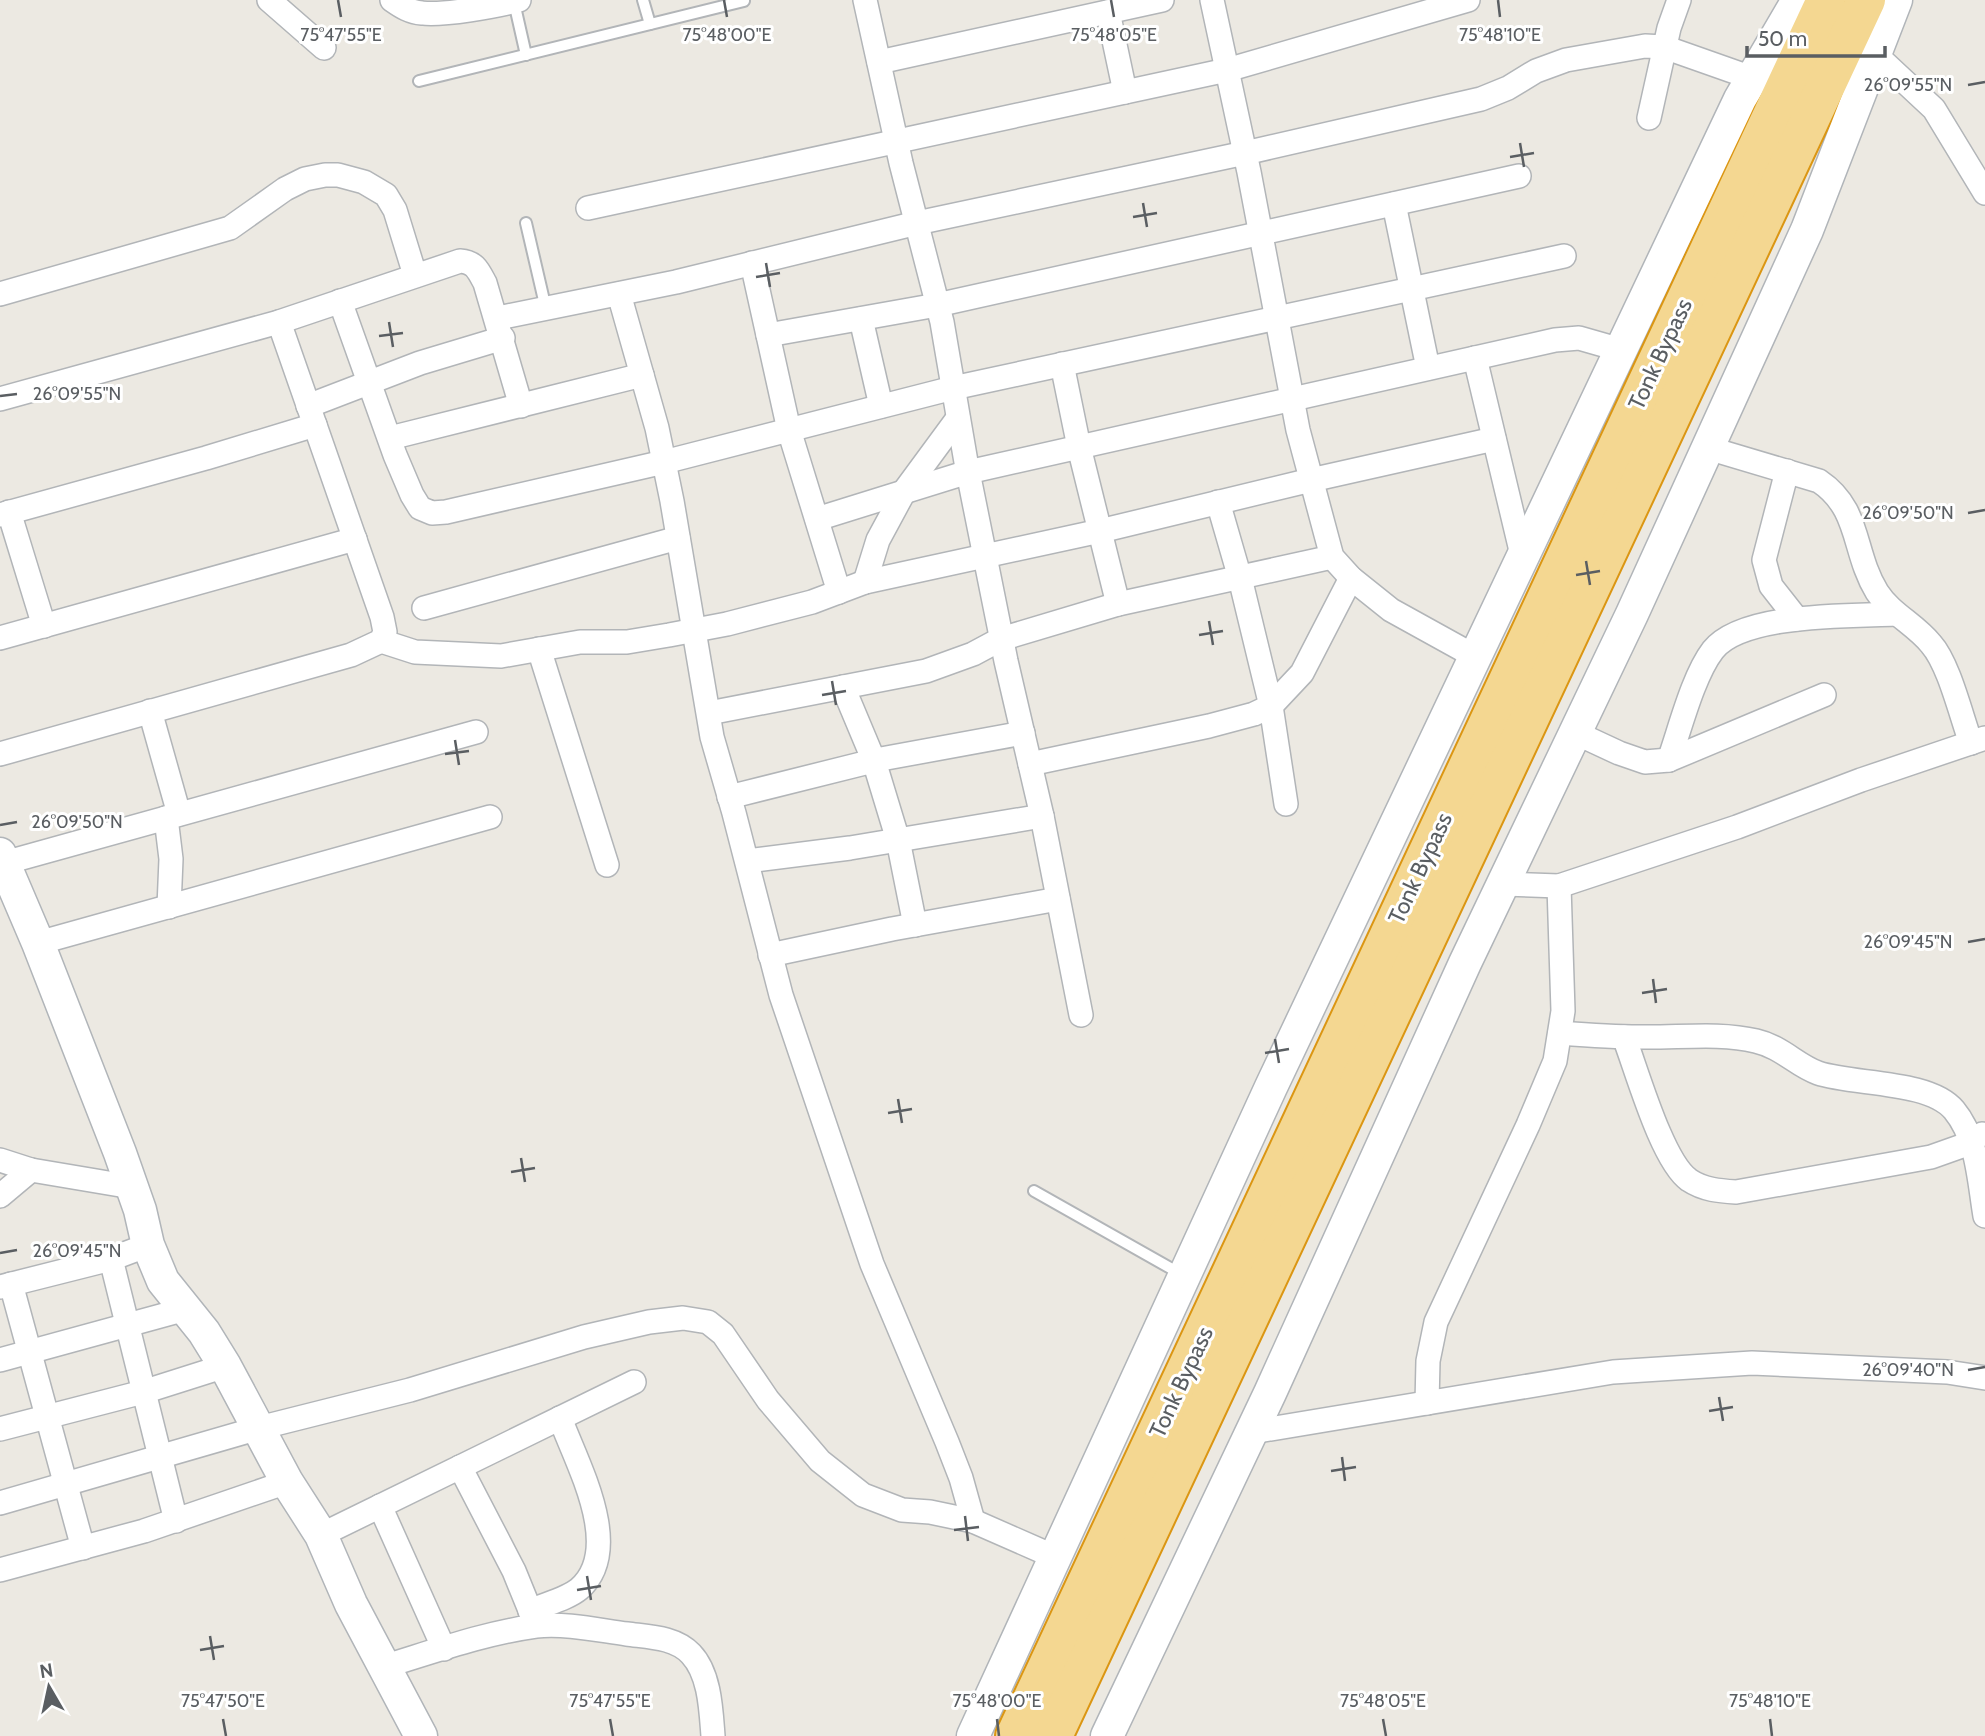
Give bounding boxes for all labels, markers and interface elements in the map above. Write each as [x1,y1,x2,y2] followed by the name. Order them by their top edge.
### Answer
[1747,14,1885,58] scale bar
[300,24,382,46] text: 75°47'55"E
[683,24,771,46] text: 75°48'00"E
[1071,24,1157,46] text: 75°48'05"E
[1459,24,1541,46] text: 75°48'10"E
[1758,26,1807,51] text: 50 m
[1864,74,1952,96] text: 26°09'55"N
[1622,294,1698,414] street label: Tonk Bypass
[33,383,121,405] text: 26°09'55"N
[1862,502,1954,524] text: 26°09'50"N
[1382,808,1458,928] street label: Tonk Bypass
[31,811,123,833] text: 26°09'50"N
[1864,931,1952,953] text: 26°09'45"N
[33,1240,121,1262] text: 26°09'45"N
[1143,1322,1219,1442] street label: Tonk Bypass
[1862,1359,1954,1381] text: 26°09'40"N
[14,1652,84,1722] north arrow
[38,1658,55,1683] text: N
[181,1690,265,1712] text: 75°47'50"E
[569,1690,651,1712] text: 75°47'55"E
[953,1690,1041,1712] text: 75°48'00"E
[1340,1690,1426,1712] text: 75°48'05"E
[1729,1690,1811,1712] text: 75°48'10"E

